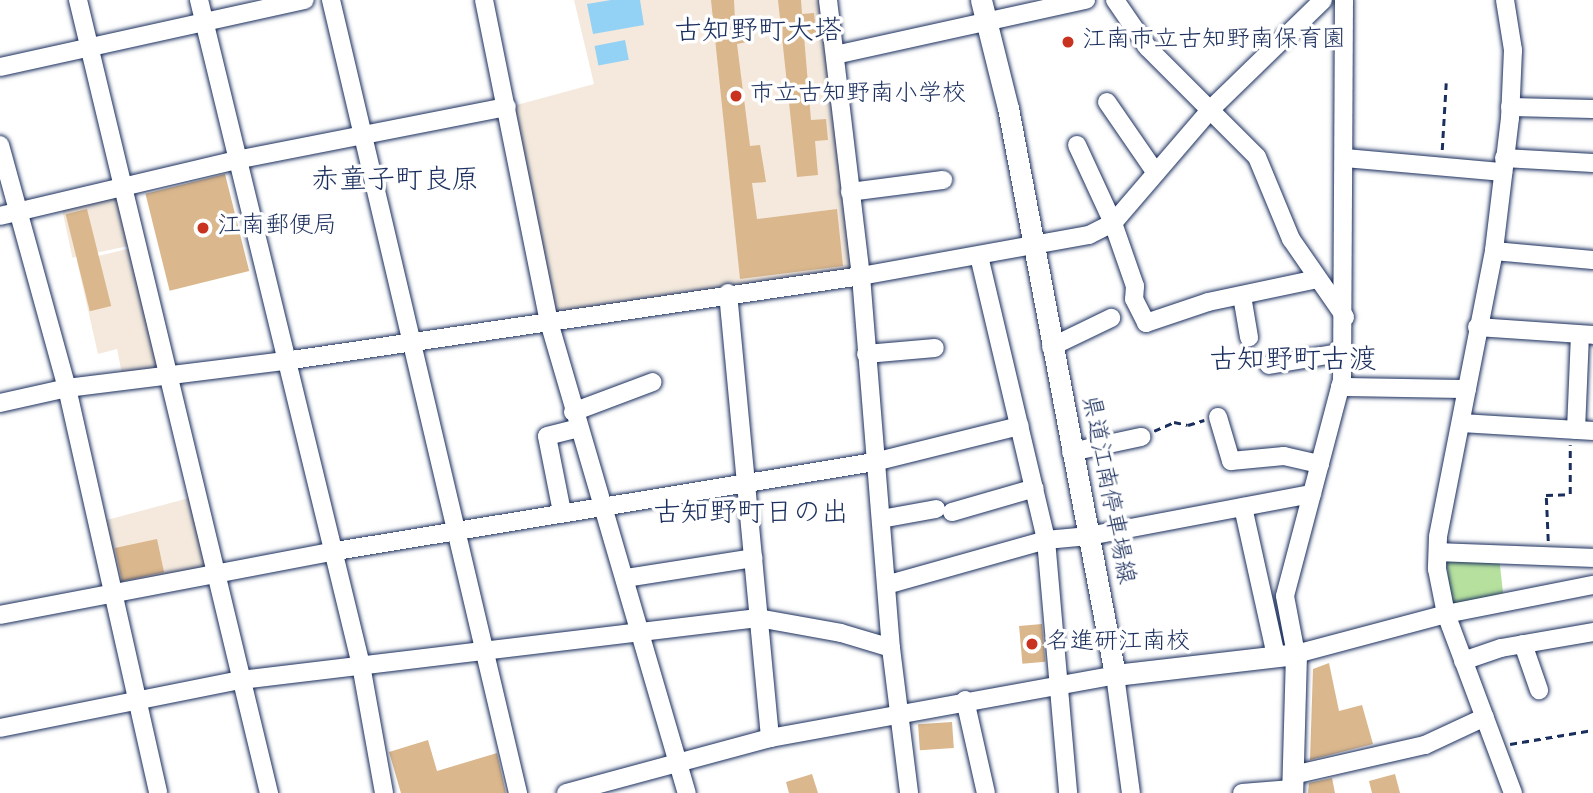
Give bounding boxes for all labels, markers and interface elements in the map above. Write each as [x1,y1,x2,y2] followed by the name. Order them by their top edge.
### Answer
[674,17,842,51] district label: 古知野町大塔
[1082,28,1346,56] place label: 江南市立古知野南保育園
[1060,34,1076,50] marker: 江南市立古知野南保育園
[750,82,966,110] place label: 市立古知野南小学校
[728,88,744,104] marker: 市立古知野南小学校
[311,166,479,200] district label: 赤童子町良原
[217,214,337,242] place label: 江南郵便局
[195,220,211,236] marker: 江南郵便局
[1209,346,1377,380] district label: 古知野町古渡
[1074,393,1138,587] street label: 県道江南停車場線
[653,499,849,533] district label: 古知野町日の出
[1046,630,1190,658] place label: 名進研江南校
[1024,636,1040,652] marker: 名進研江南校

